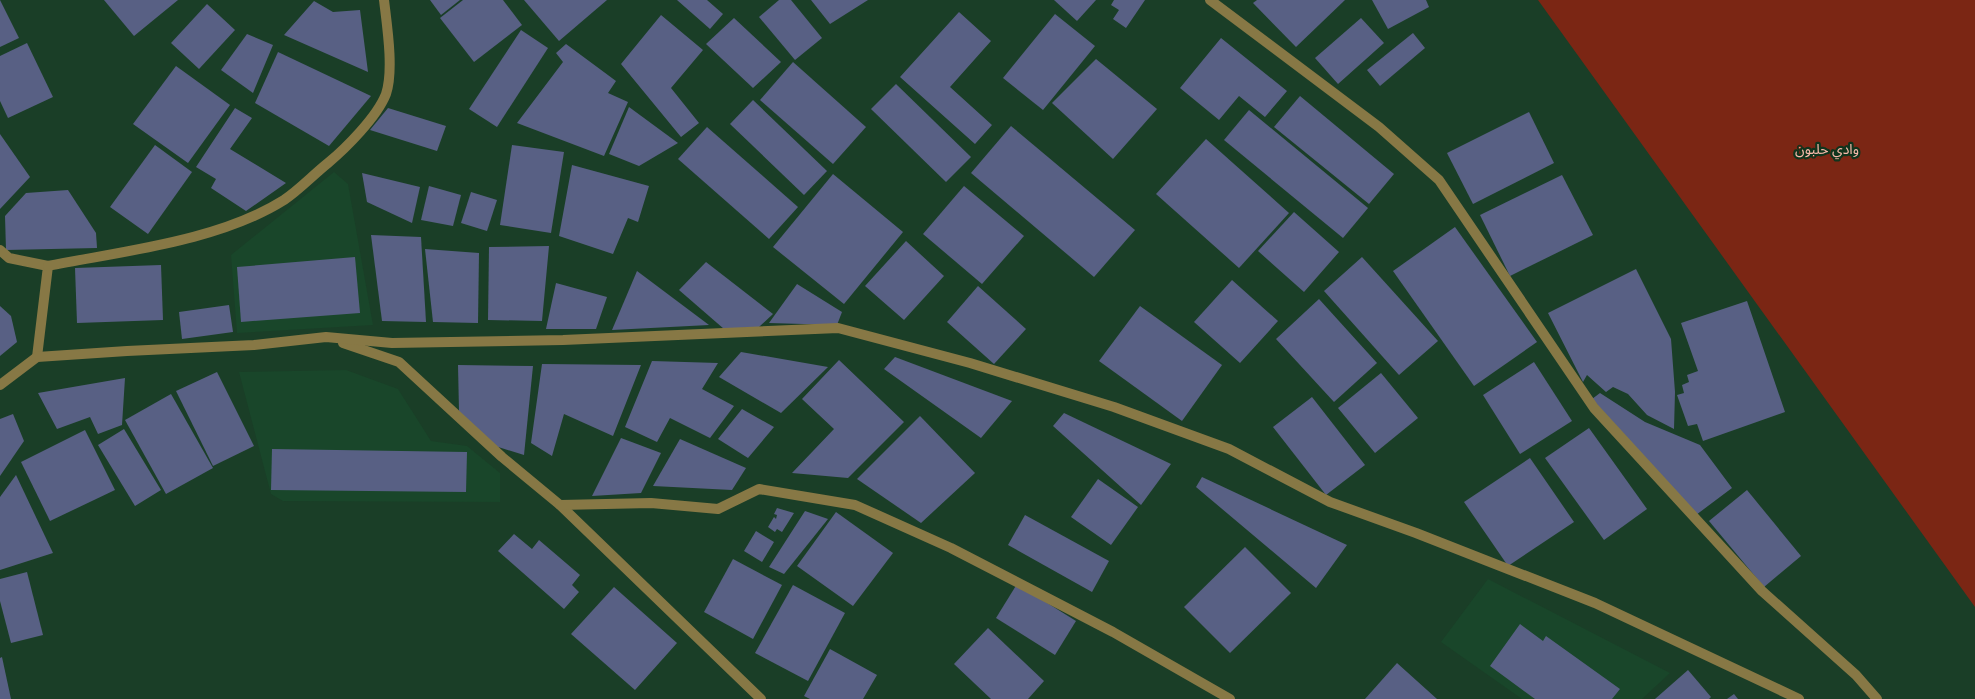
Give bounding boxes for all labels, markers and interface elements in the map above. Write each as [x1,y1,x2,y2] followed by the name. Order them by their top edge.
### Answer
[1795,140,1859,160] park label: وادي حلبون

